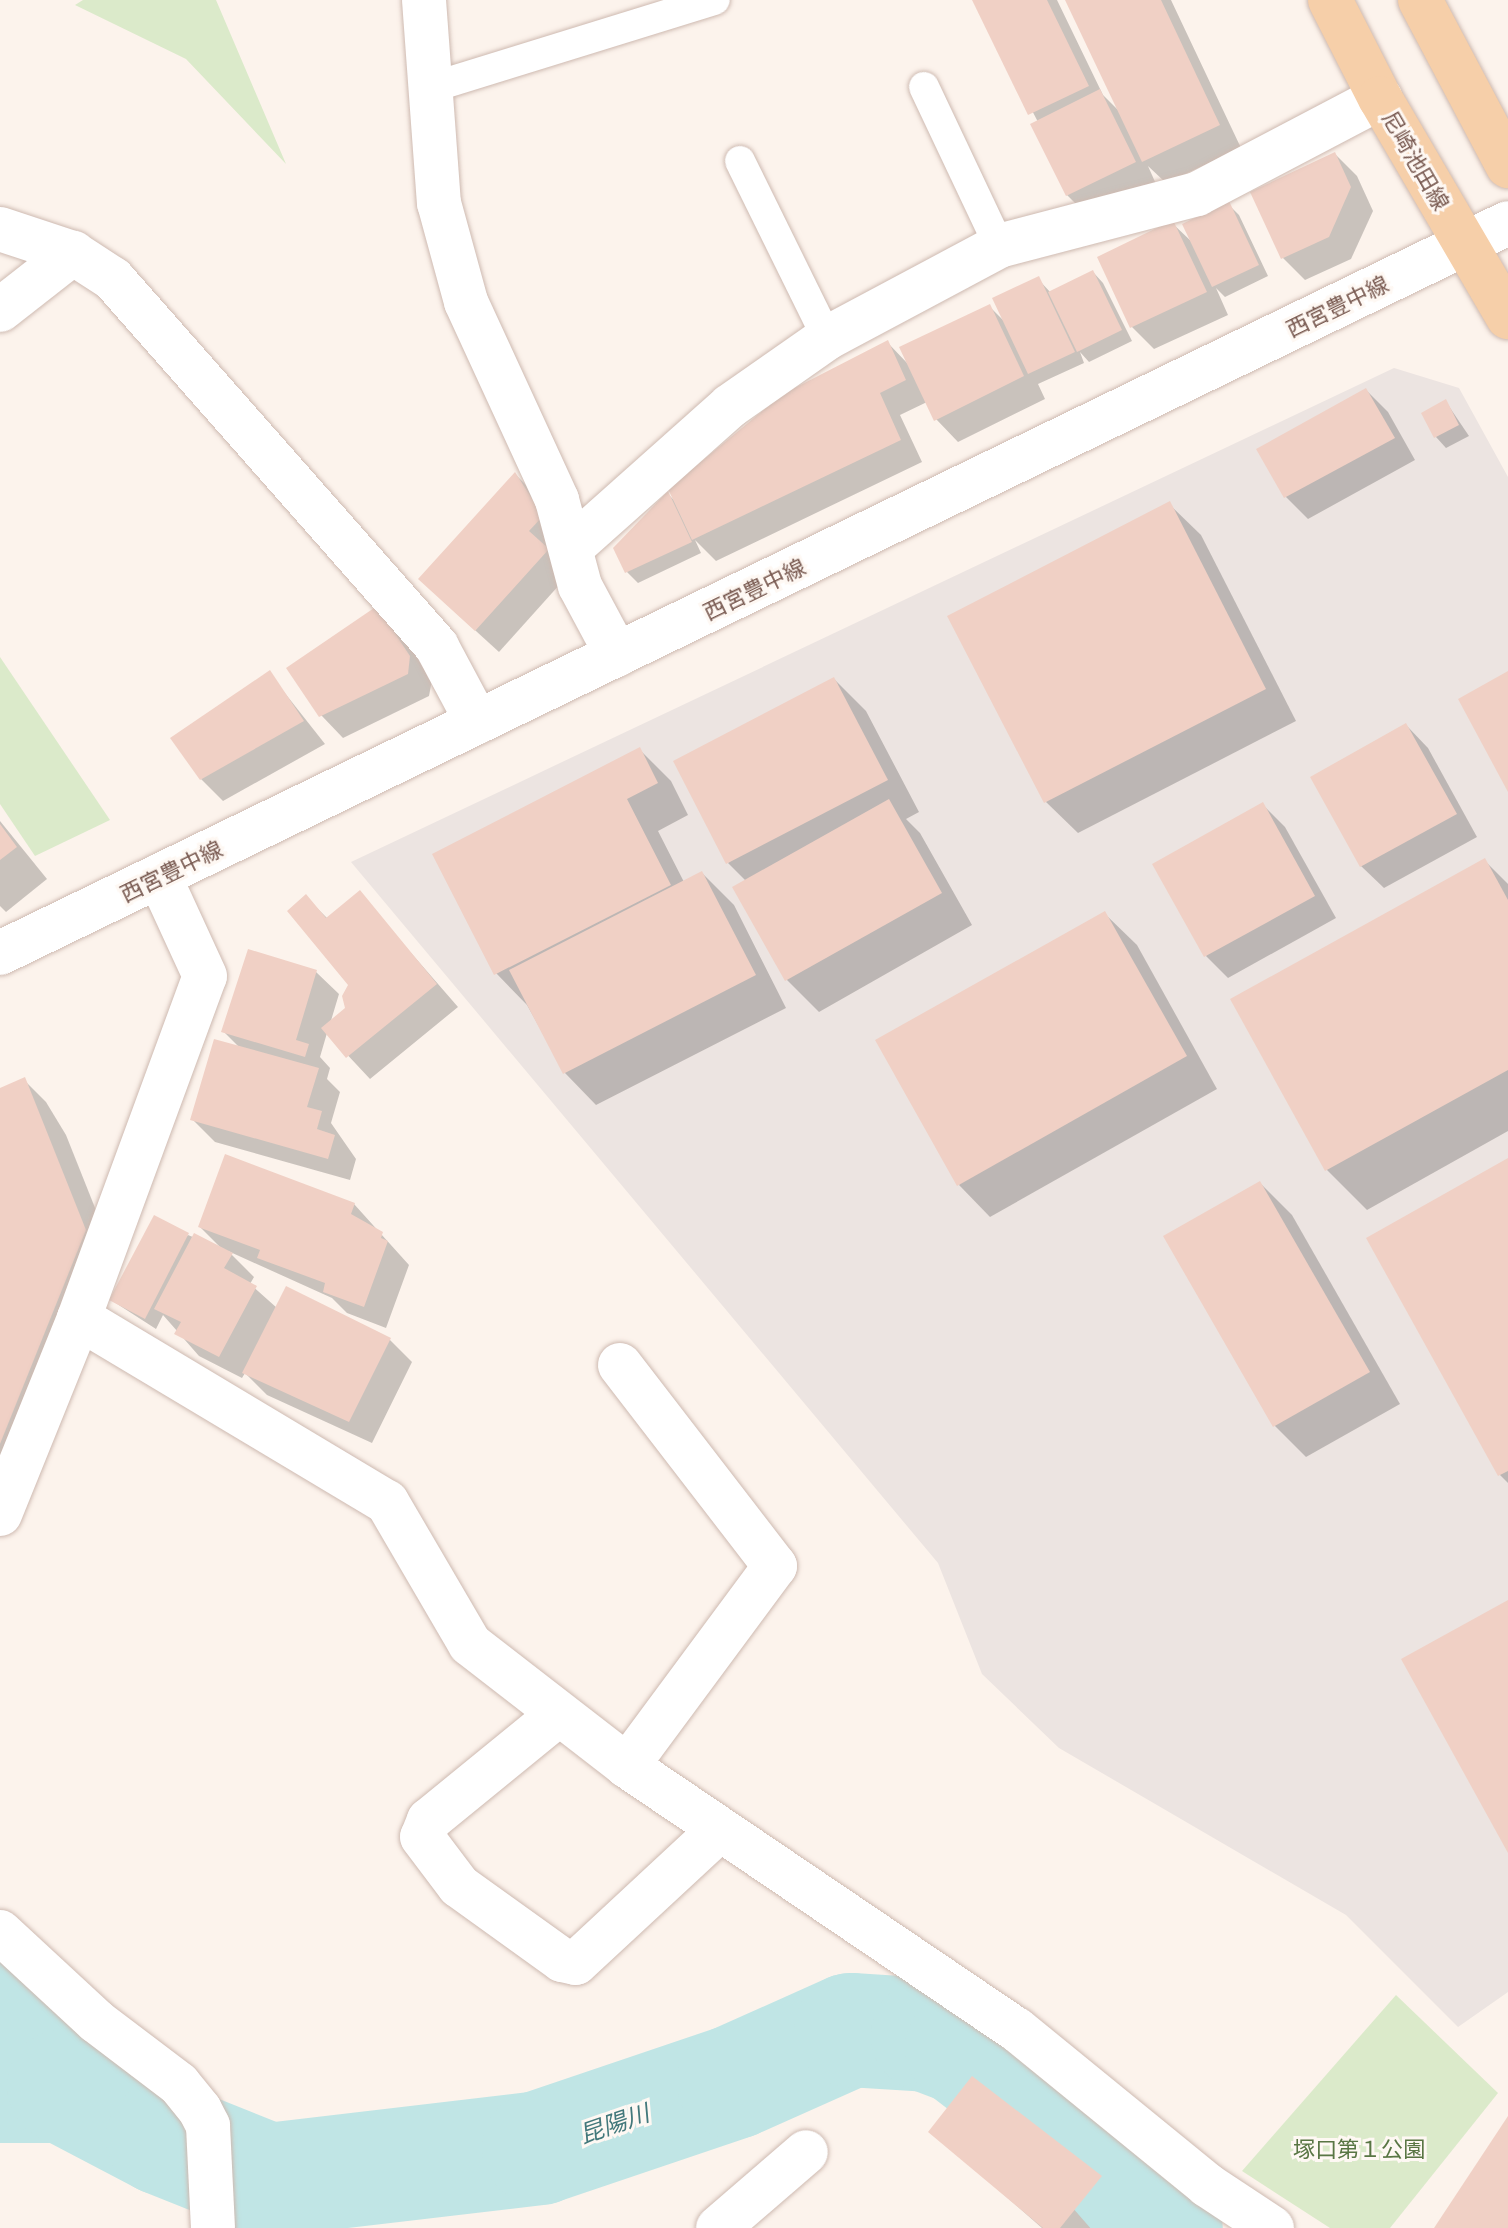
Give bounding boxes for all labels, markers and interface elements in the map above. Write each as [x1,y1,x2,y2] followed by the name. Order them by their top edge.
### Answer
[1377,106,1455,214] street label: 尼崎池田線
[1282,270,1392,342] street label: 西宮豊中線
[699,553,809,625] street label: 西宮豊中線
[116,835,226,907] street label: 西宮豊中線
[575,2098,653,2148] water label: 昆陽川
[1293,2136,1425,2162] park label: 塚口第１公園

